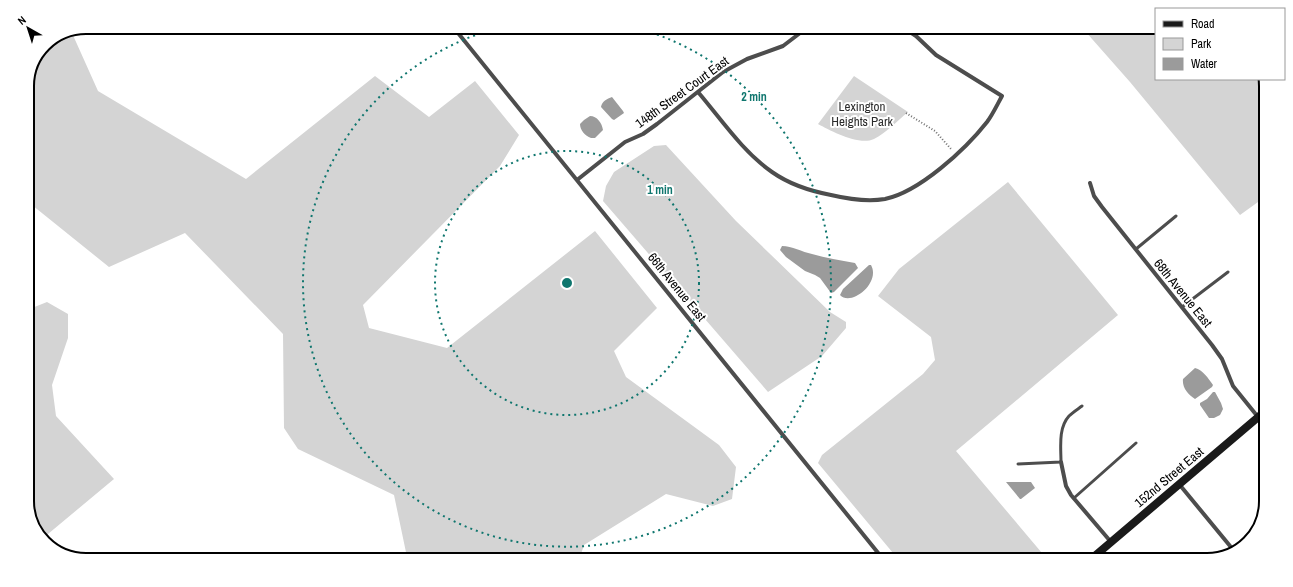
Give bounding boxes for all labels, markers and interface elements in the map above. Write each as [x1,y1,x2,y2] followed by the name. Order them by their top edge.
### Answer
[8,8,48,48] north arrow
[1155,8,1285,80] legend
[15,13,29,28] text: N
[1191,16,1215,32] text: Road
[1191,36,1211,52] text: Park
[632,52,732,132] street label: 148th Street Court East
[1191,56,1218,72] text: Water
[741,89,767,105] text: 2 min
[831,98,893,130] park label: Lexington Heights Park
[647,182,673,198] text: 1 min
[644,249,710,325] street label: 66th Avenue East
[1150,255,1216,331] street label: 68th Avenue East
[560,276,574,290] centre of rings
[1131,443,1207,511] street label: 152nd Street East

